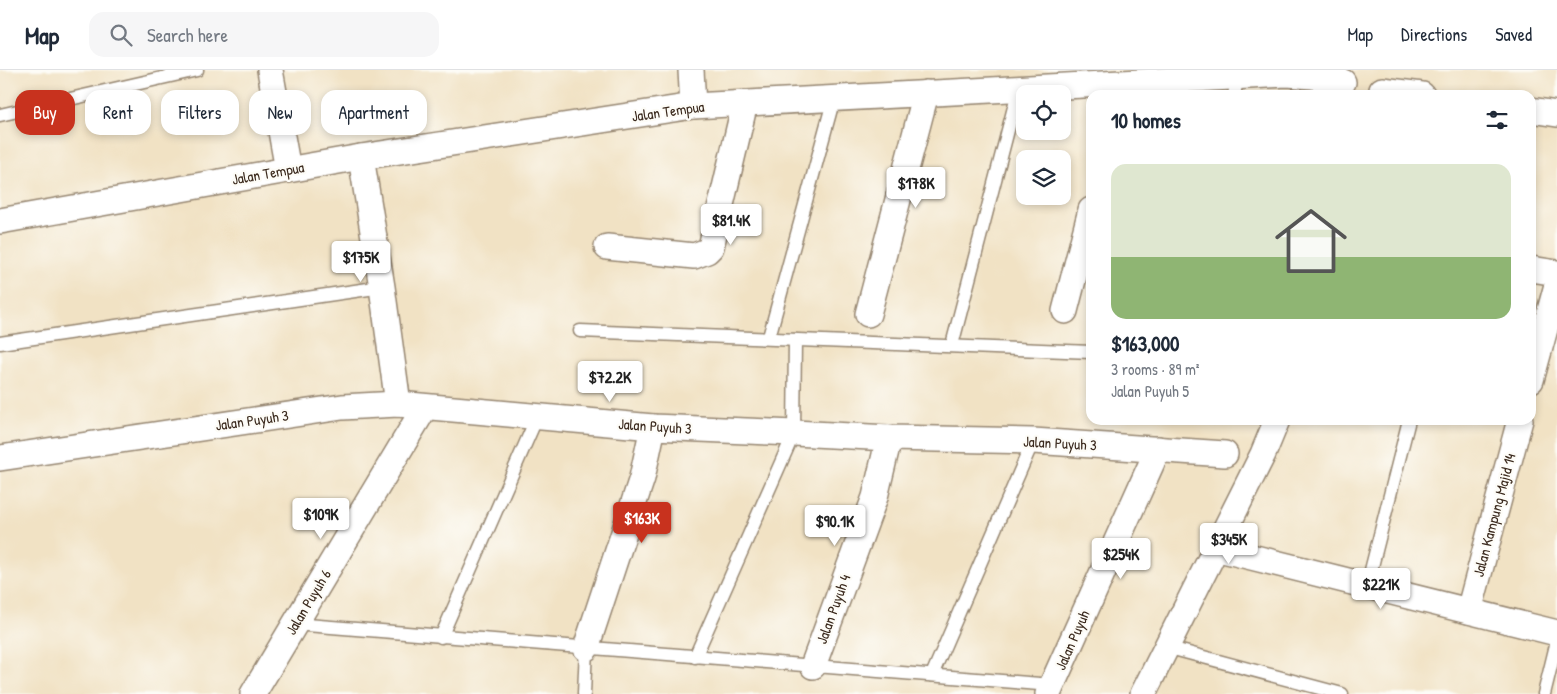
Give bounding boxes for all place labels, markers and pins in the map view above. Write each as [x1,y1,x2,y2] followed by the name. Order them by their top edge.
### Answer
[881,166,951,209] pin: $178K
[690,204,772,246] pin: $81.4K
[326,240,396,283] pin: $175K
[569,360,651,403] pin: $72.2K
[286,498,356,540] pin: $109K
[607,502,677,544] pin: $163K
[794,504,876,547] pin: $90.1K
[1194,522,1264,565] pin: $345K
[1086,538,1156,580] pin: $254K
[1346,568,1416,610] pin: $221K

